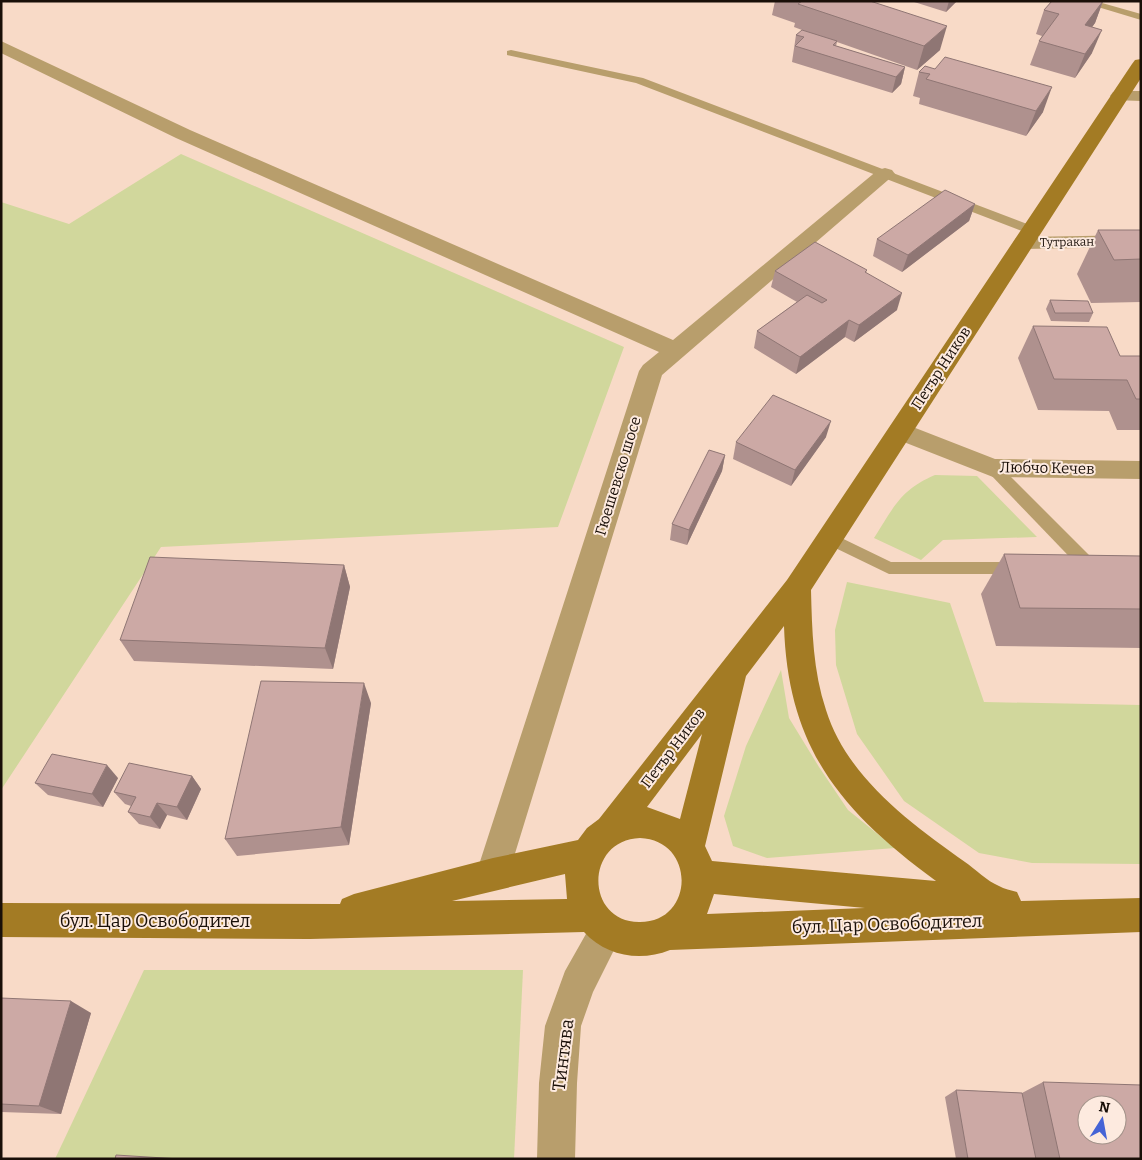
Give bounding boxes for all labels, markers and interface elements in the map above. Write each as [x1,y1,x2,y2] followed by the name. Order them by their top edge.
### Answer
[1040,235,1094,249] street label: Тутракан
[908,323,974,413] street label: Петър Ников
[591,414,645,538] street label: Гюешевско шосе
[999,458,1095,478] street label: Любчо Кечев
[637,705,709,791] street label: Петър Ников
[60,910,251,932] street label: бул. Цар Освободител
[791,910,983,938] street label: бул. Цар Освободител
[548,1018,578,1092] street label: Тинтява
[1077,1095,1127,1145] north arrow
[1097,1098,1111,1117] text: N

